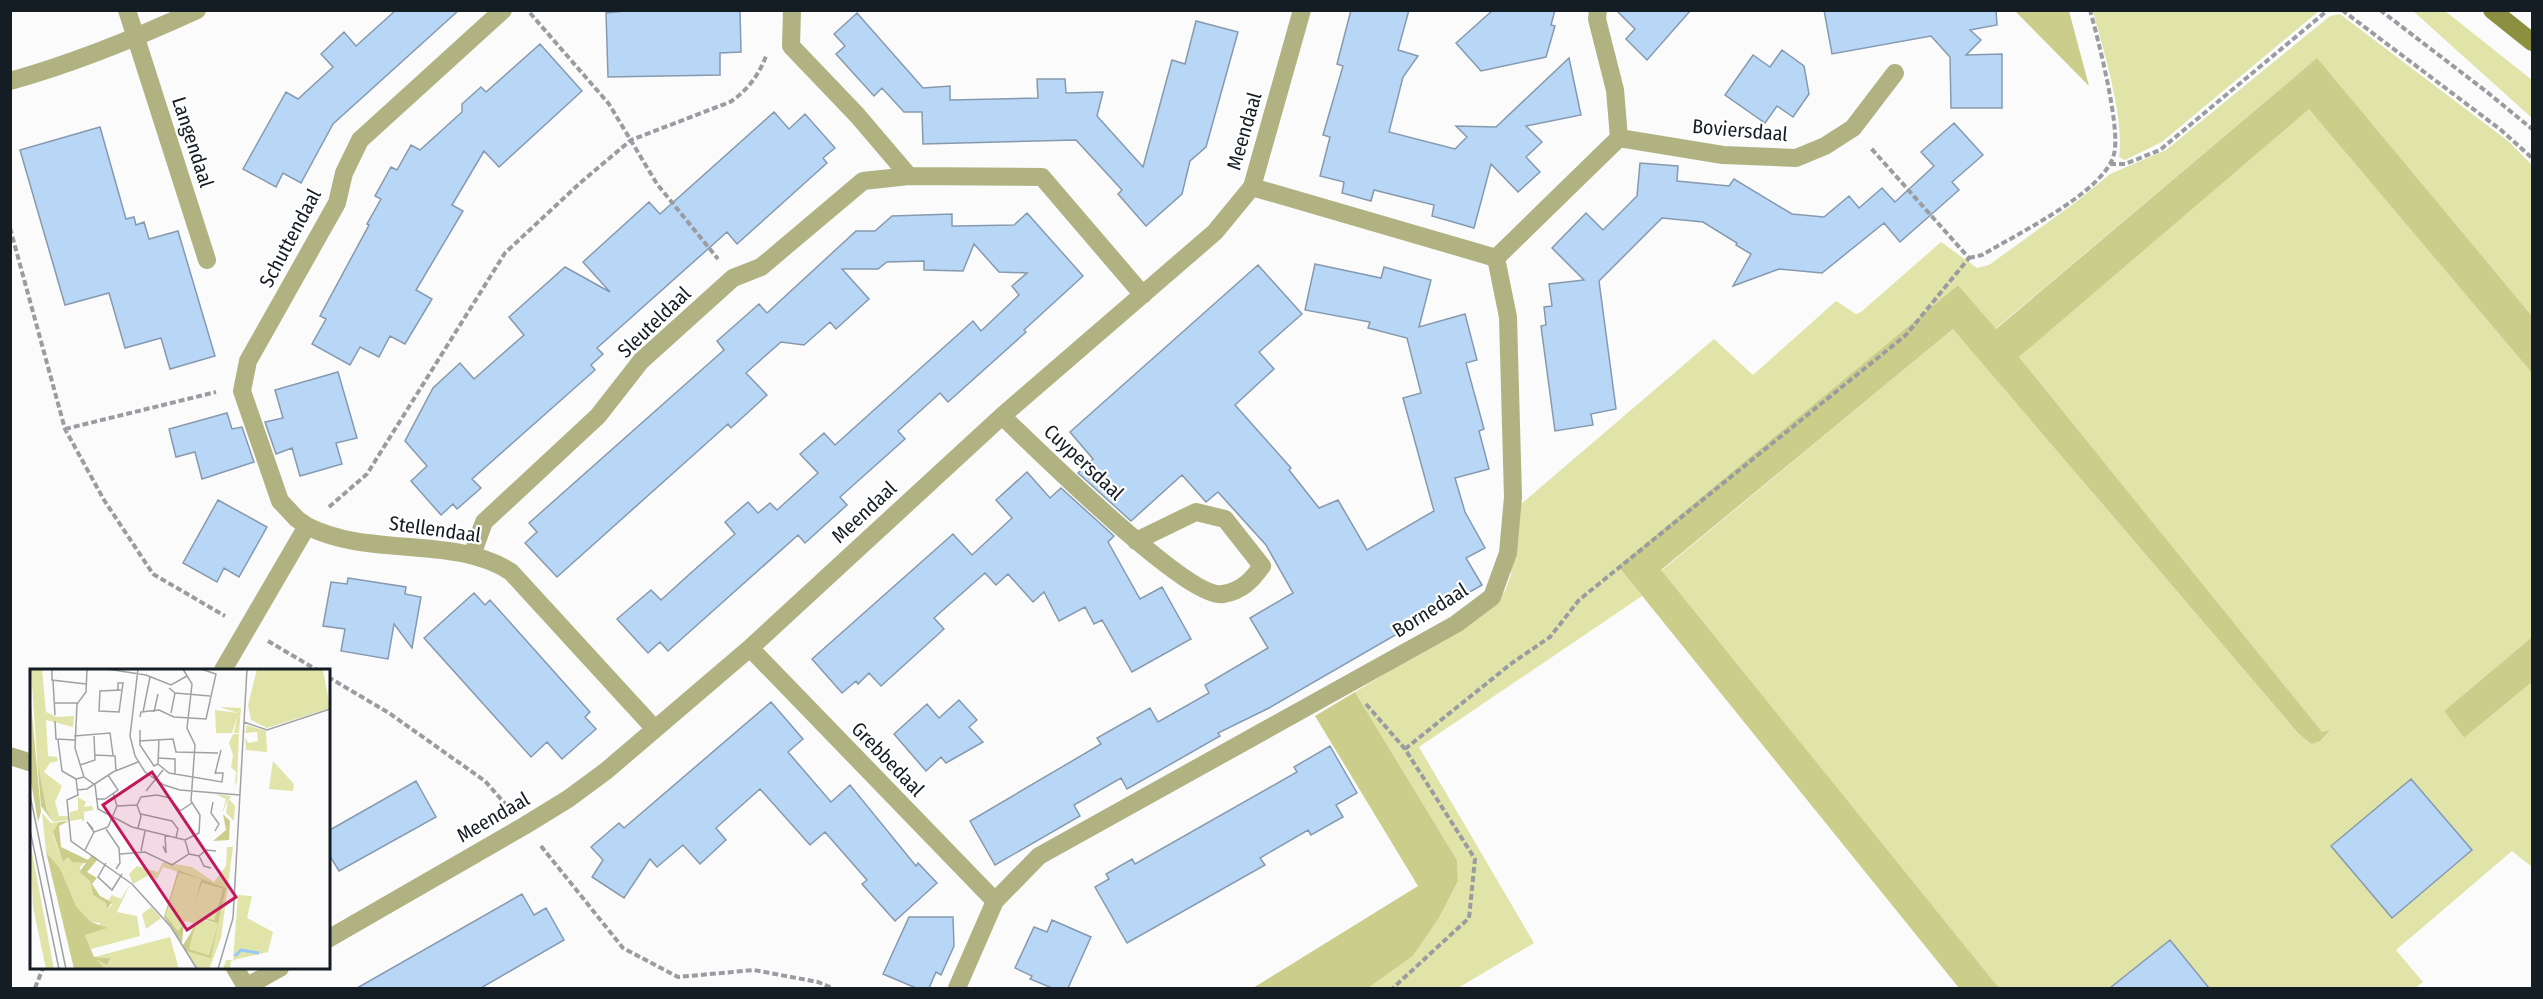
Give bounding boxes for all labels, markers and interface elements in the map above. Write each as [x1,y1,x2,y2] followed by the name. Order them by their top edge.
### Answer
[1221,89,1267,173] street label: Meendaal
[167,94,219,190] street label: Langendaal
[1691,114,1789,146] street label: Boviersdaal
[254,185,326,291] street label: Schuttendaal
[613,281,695,363] street label: Sleuteldaal
[1039,419,1129,505] street label: Cuypersdaal
[827,476,901,548] street label: Meendaal
[388,511,482,547] street label: Stellendaal
[1388,578,1472,642] street label: Bornedaal
[30,669,330,969] inset map
[847,717,929,801] street label: Grebbedaal
[452,787,534,847] street label: Meendaal

